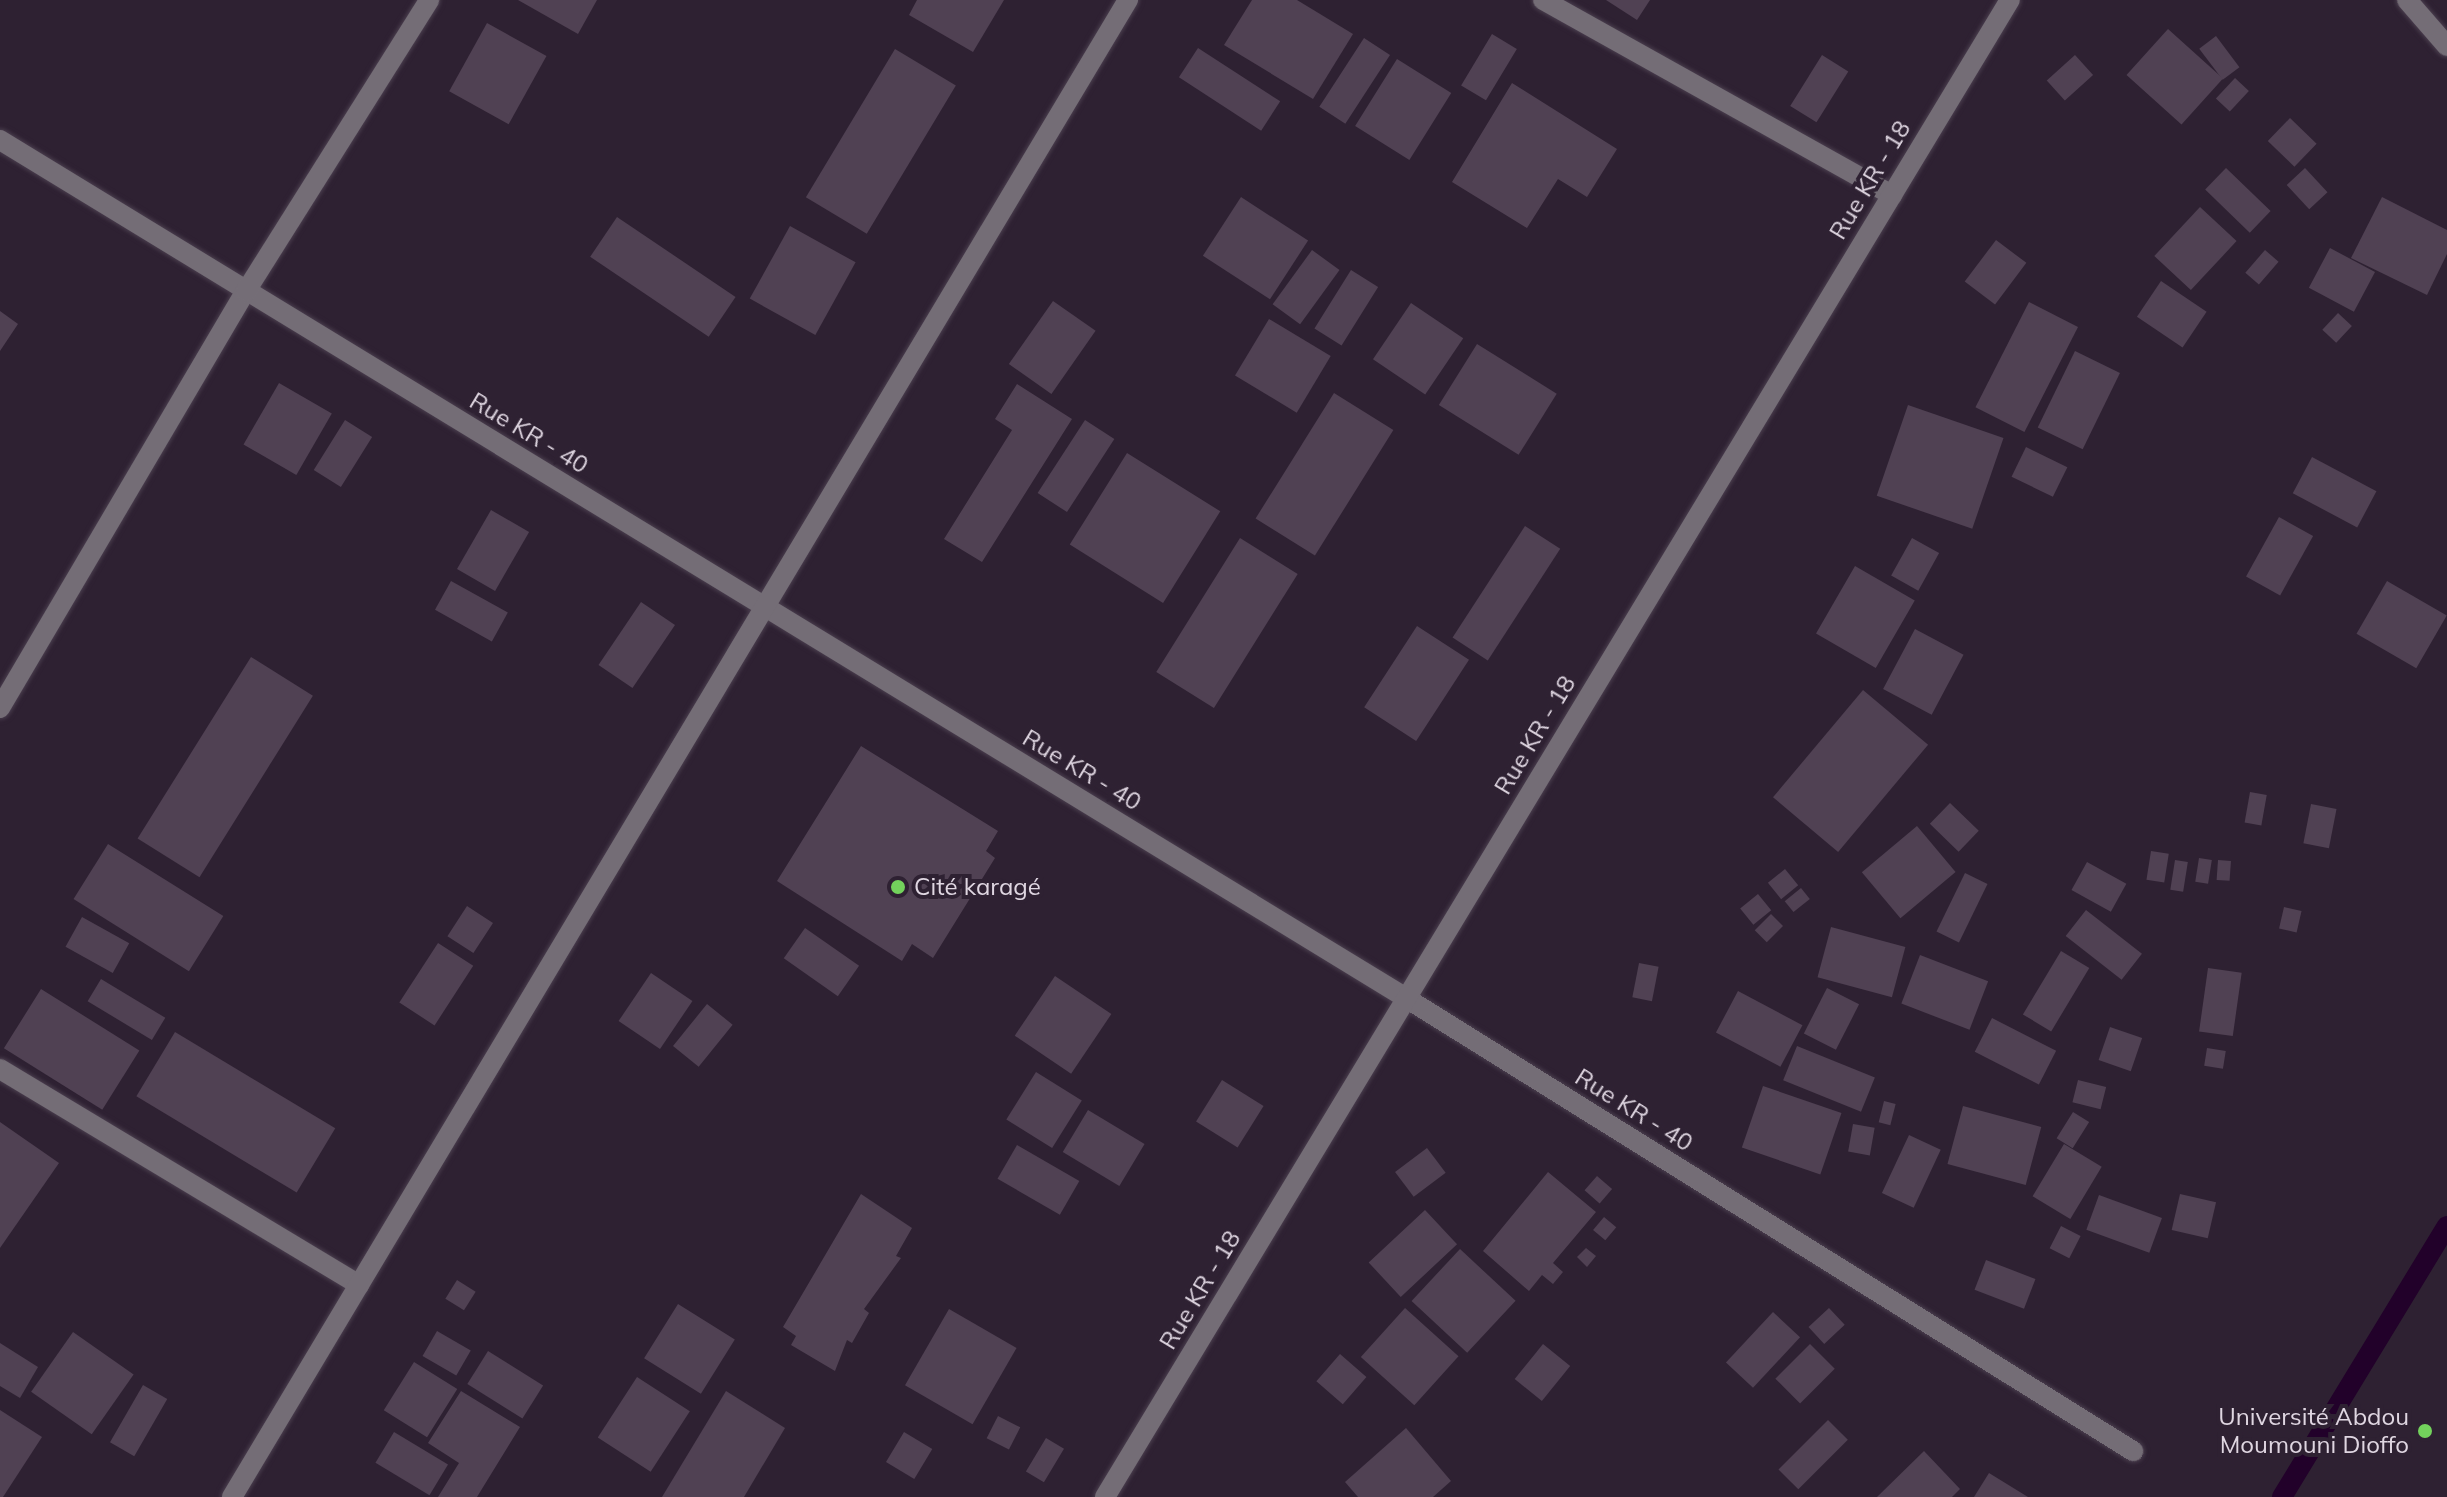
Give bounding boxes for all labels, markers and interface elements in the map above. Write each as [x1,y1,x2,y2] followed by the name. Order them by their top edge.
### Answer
[1823,115,1917,245] street label: Rue KR - 18
[464,386,594,480] street label: Rue KR - 40
[1488,670,1582,800] street label: Rue KR - 18
[1017,723,1147,817] street label: Rue KR - 40
[914,873,1041,901] place label: Cité karagé
[889,878,907,896] marker: Cité karagé
[1570,1062,1698,1158] street label: Rue KR - 40
[1153,1225,1247,1355] street label: Rue KR - 18
[2218,1403,2409,1459] place label: Université Abdou Moumouni Dioffo
[2416,1422,2434,1440] marker: Université Abdou Moumouni Dioffo

